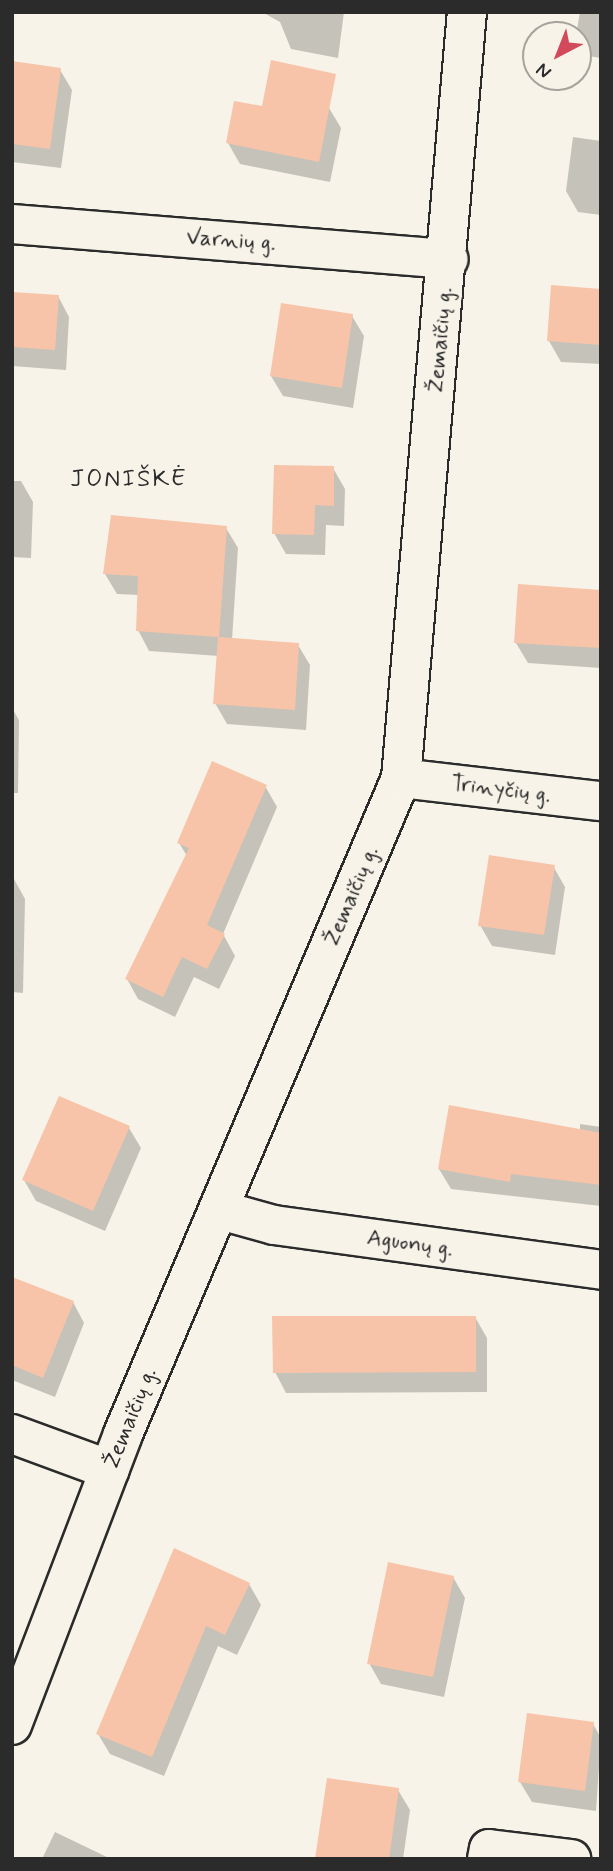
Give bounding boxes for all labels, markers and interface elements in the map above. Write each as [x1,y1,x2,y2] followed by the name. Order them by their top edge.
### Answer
[522,21,592,91] north arrow
[531,57,557,84] text: N
[185,224,277,258] street label: Varnių g.
[423,286,459,394] street label: Žemaičių g.
[70,466,188,494] district label: JONIŠKĖ
[450,770,552,810] street label: Trinyčių g.
[319,842,385,950] street label: Žemaičių g.
[365,1224,455,1264] street label: Aguonų g.
[98,1364,164,1472] street label: Žemaičių g.

